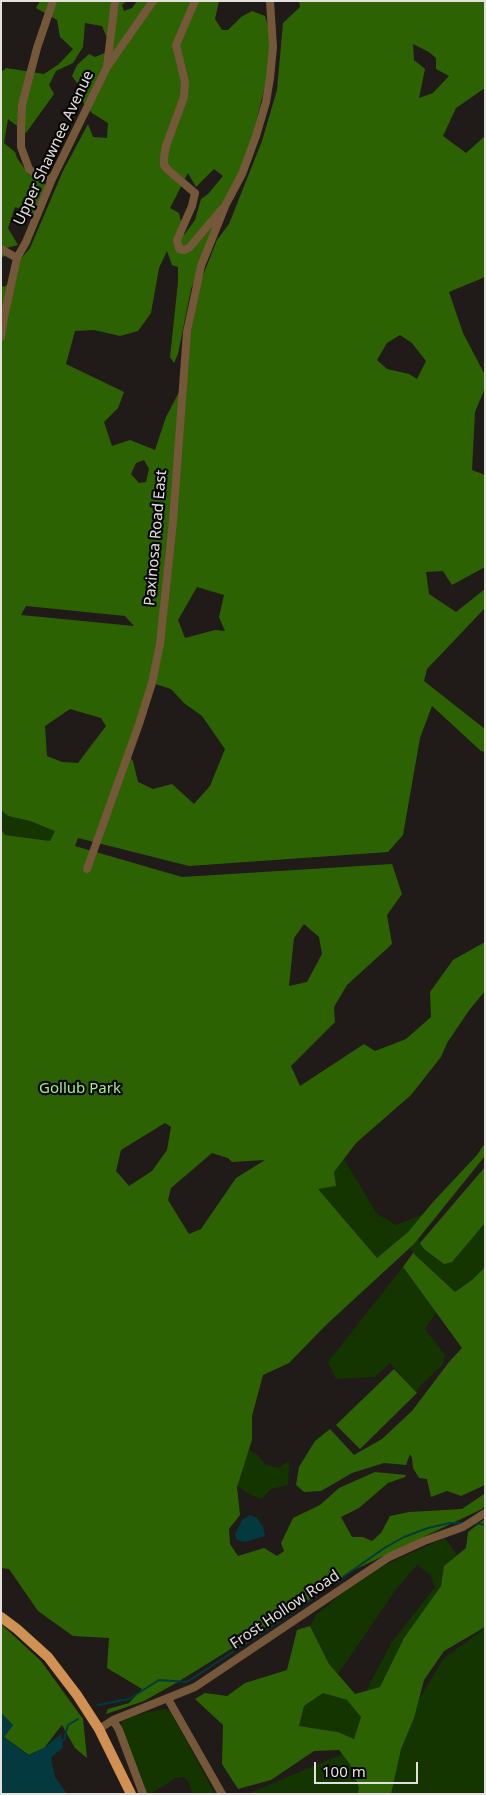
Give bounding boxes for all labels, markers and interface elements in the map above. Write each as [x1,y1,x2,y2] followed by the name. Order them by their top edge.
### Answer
[10,68,98,228] street label: Upper Shawnee Avenue
[141,469,171,607] street label: Paxinosa Road East
[39,1080,121,1098] park label: Gollub Park
[227,1567,343,1653] street label: Frost Hollow Road
[316,1752,420,1784] scale bar
[322,1761,366,1781] text: 100 m

